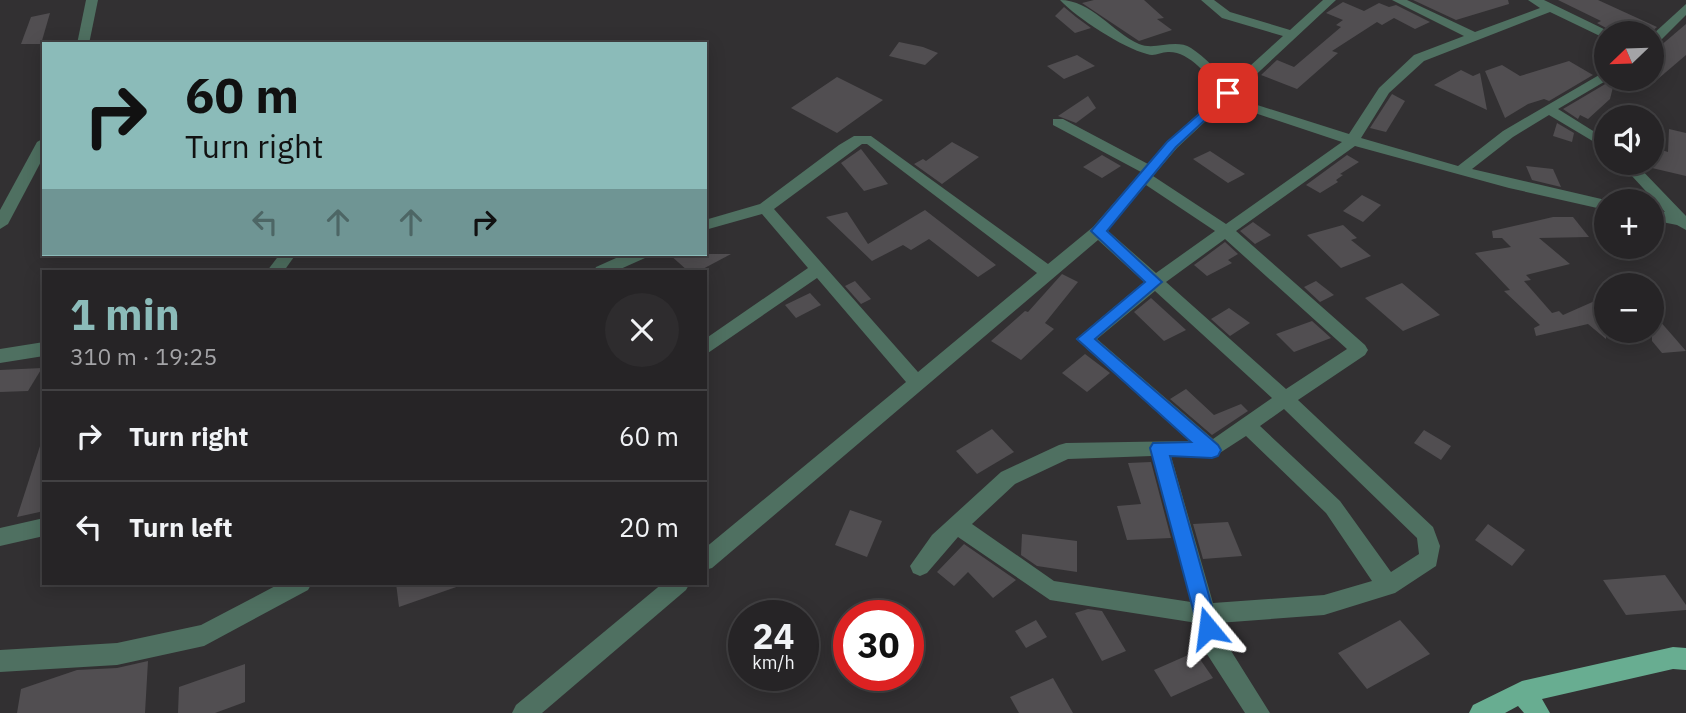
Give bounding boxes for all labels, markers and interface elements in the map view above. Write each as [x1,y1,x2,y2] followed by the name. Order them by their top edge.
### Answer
[1594,21,1664,91] north arrow
[1594,21,1664,343] map controls
[185,63,299,126] text: 60 m
[1198,63,1258,123] pin
[70,70,161,161] icon: right
[1209,74,1247,112] icon: arrive
[1594,105,1664,175] button: sound
[185,125,323,167] text: Turn right
[1594,189,1664,259] button: +
[246,203,284,241] icon: left
[319,203,357,241] icon: ahead
[392,203,430,241] icon: ahead
[465,203,503,241] icon: right
[1594,273,1664,343] button: −
[70,287,180,342] text: 1 min
[605,293,679,367] button: close
[70,341,217,371] text: 310 m · 19:25
[70,417,108,455] icon: right
[129,419,248,453] text: Turn right
[619,419,679,453] text: 60 m
[70,508,108,546] icon: left
[129,510,232,544] text: Turn left
[619,510,679,544] text: 20 m
[1171,591,1245,665] position arrow
[833,600,924,691] speed limit sign: 30
[752,613,795,659] text: 24
[752,651,795,674] text: km/h

